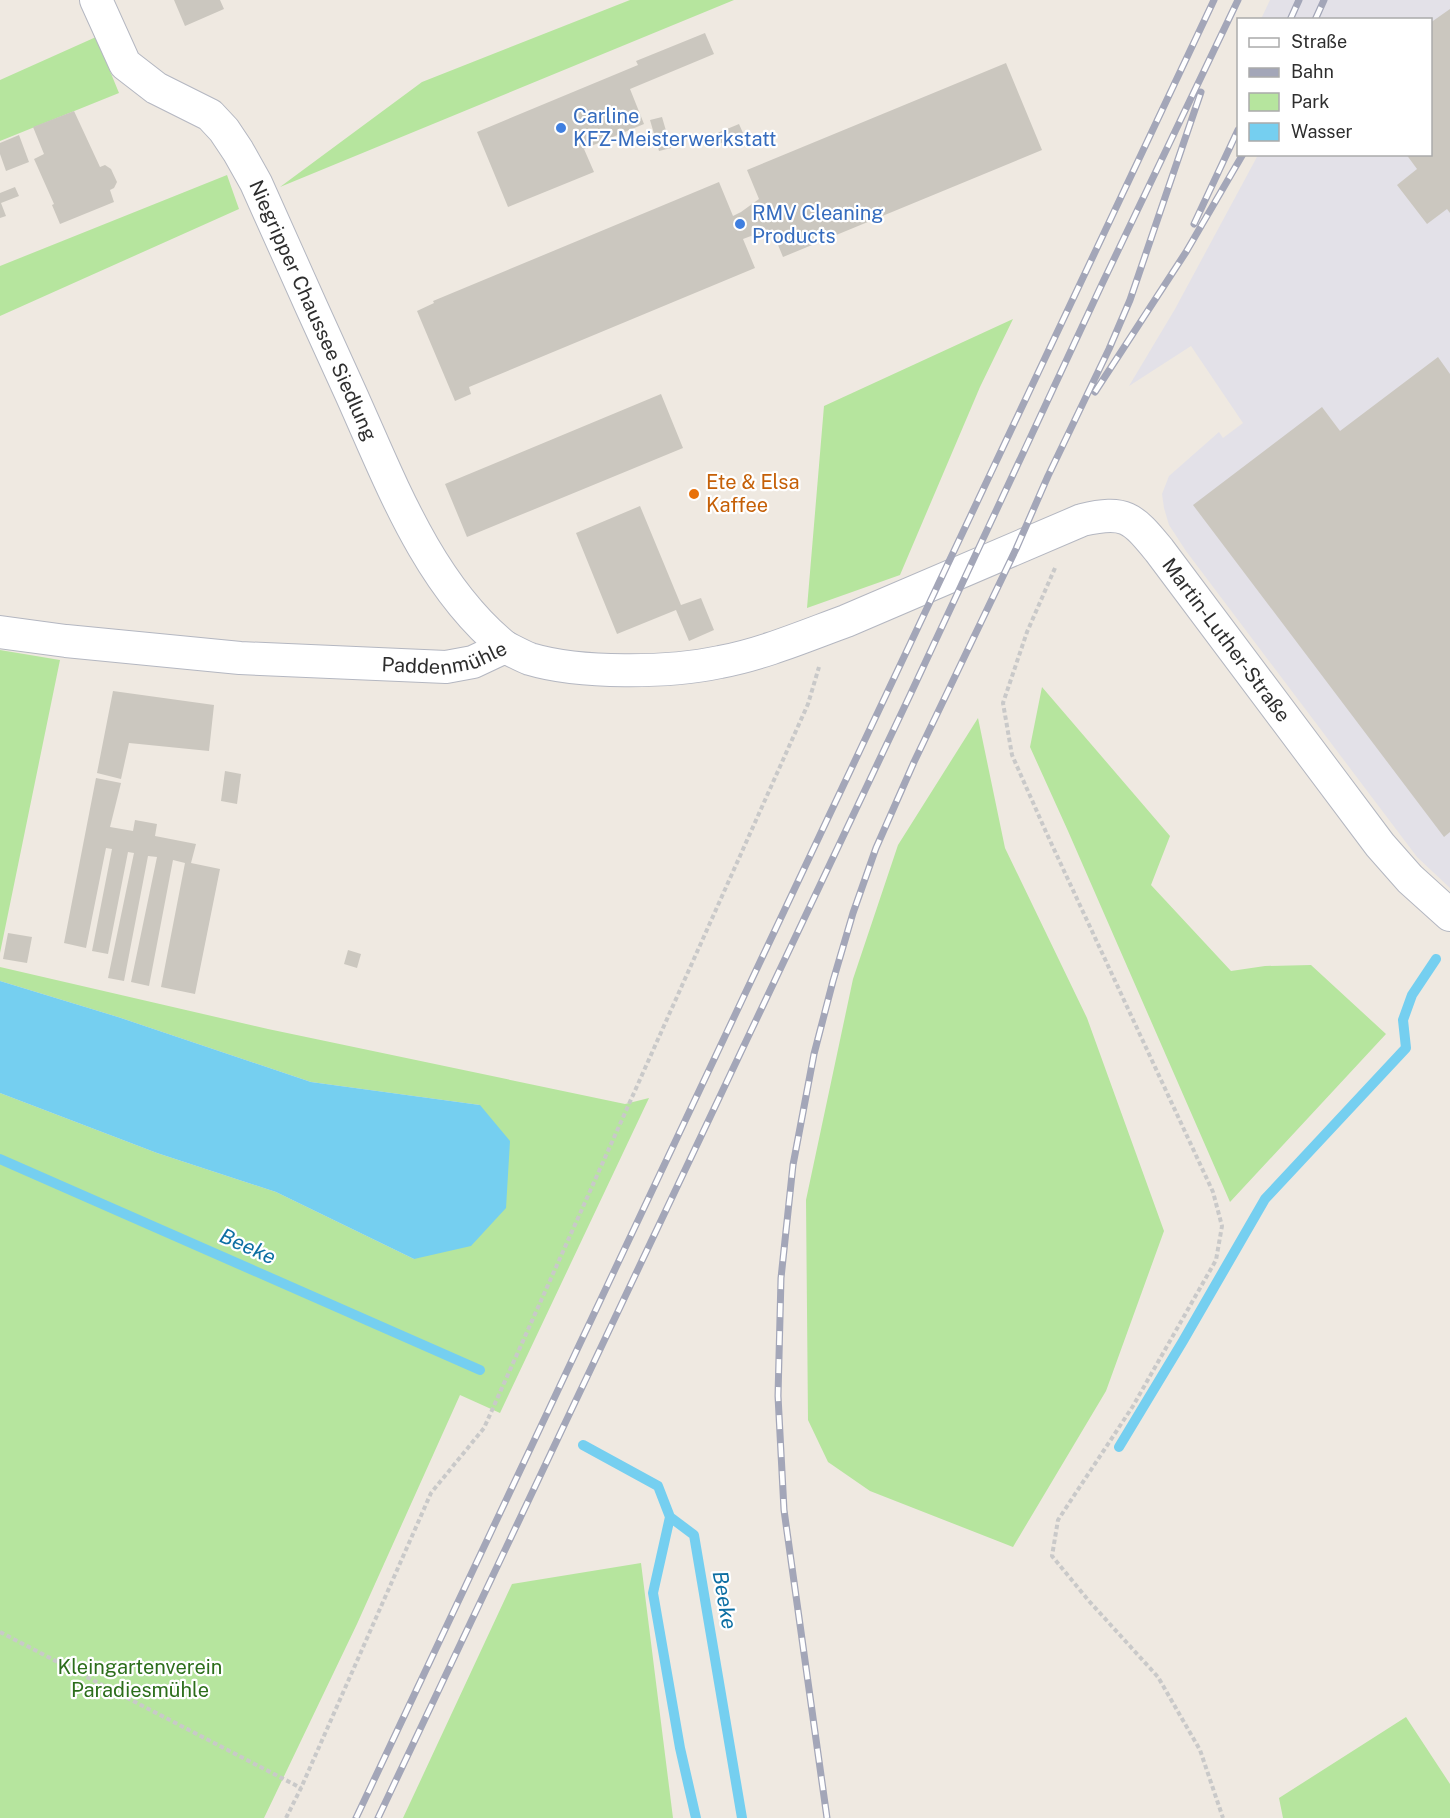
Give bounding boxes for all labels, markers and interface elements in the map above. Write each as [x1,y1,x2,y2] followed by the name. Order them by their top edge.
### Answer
[1237,18,1432,156] legend
[1291,31,1347,52] text: Straße
[1291,61,1334,82] text: Bahn
[1291,91,1329,112] text: Park
[573,104,777,151] place label: Carline KFZ-Meisterwerkstatt
[554,121,568,135] marker: Carline KFZ-Meisterwerkstatt
[1291,121,1353,142] text: Wasser
[244,176,382,444] street label: Niegripper Chaussee Siedlung
[752,201,884,248] place label: RMV Cleaning Products
[733,217,747,231] marker: RMV Cleaning Products
[706,470,800,517] place label: Ete & Elsa Kaffee
[687,487,701,501] marker: Ete & Elsa Kaffee
[1157,553,1296,727] street label: Martin-Luther-Straße
[381,636,511,680] street label: Paddenmühle
[216,1223,280,1269] water label: Beeke
[708,1569,742,1631] water label: Beeke
[58,1655,222,1702] park label: Kleingartenverein Paradiesmühle

